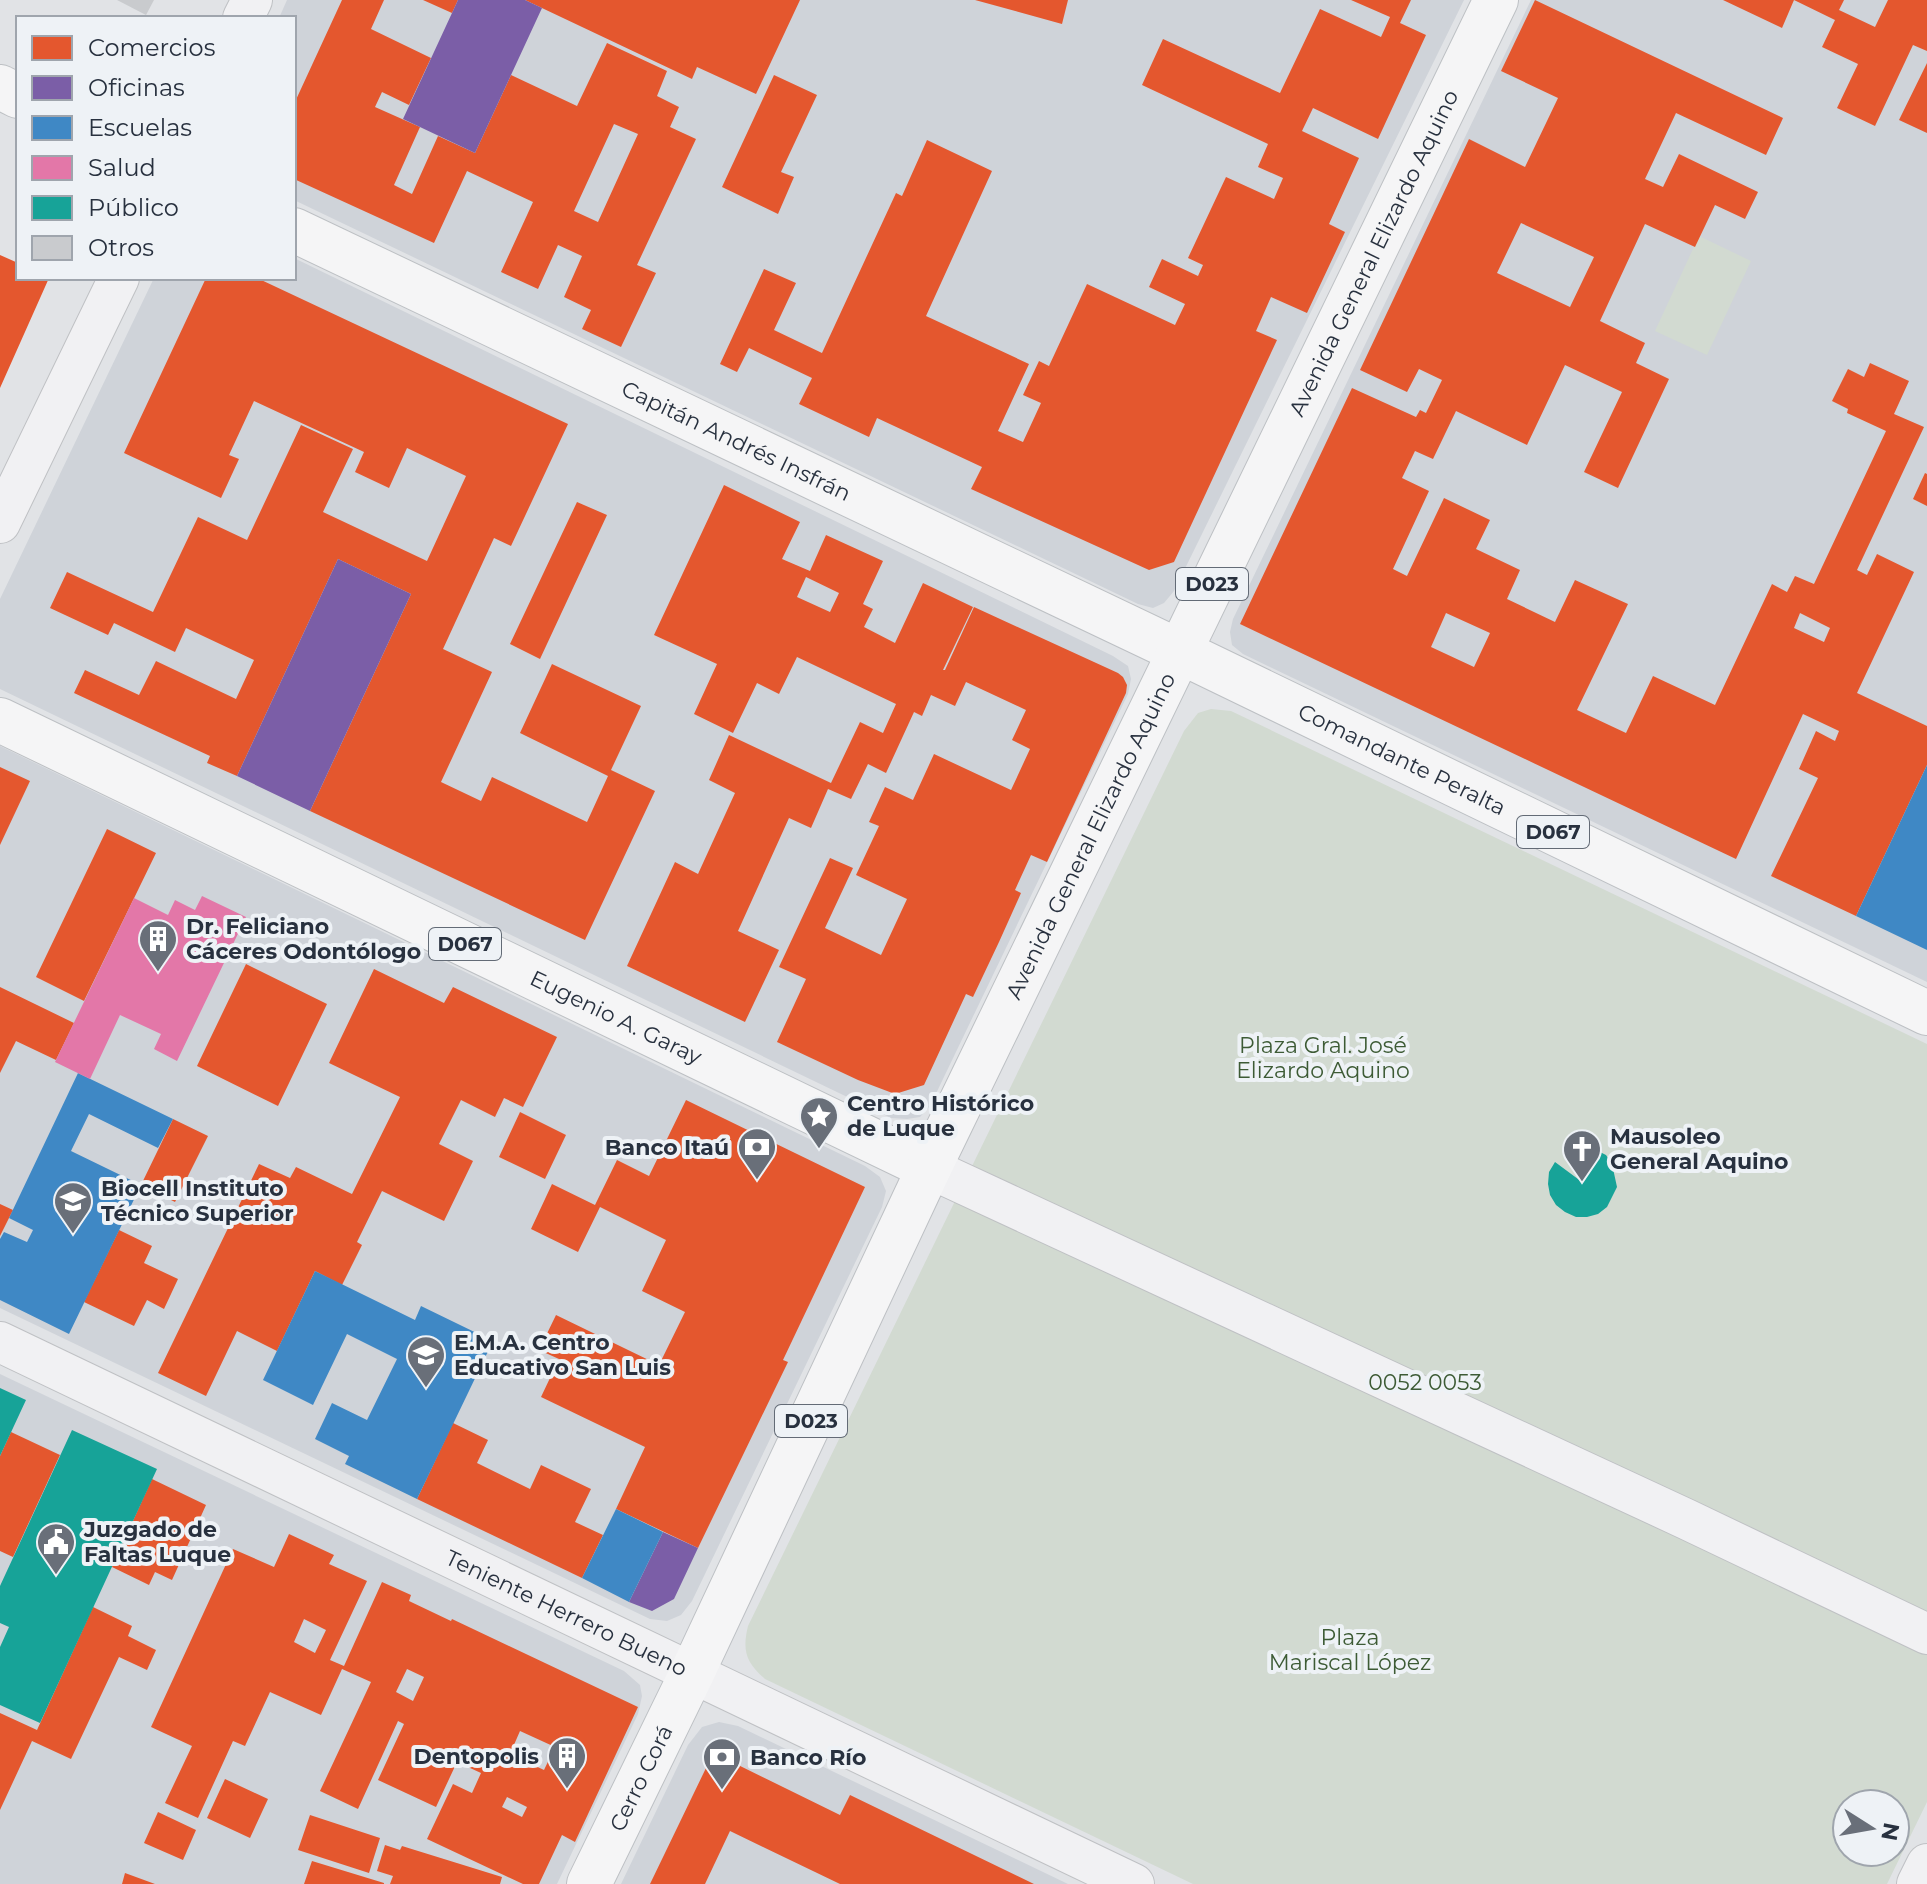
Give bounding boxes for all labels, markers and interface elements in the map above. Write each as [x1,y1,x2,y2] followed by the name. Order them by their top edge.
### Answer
[16,16,296,280] legend
[88,33,215,62] text: Comercios
[88,73,185,102] text: Oficinas
[1283,85,1464,420] street label: Avenida General Elizardo Aquino
[88,113,192,142] text: Escuelas
[88,153,156,182] text: Salud
[88,193,179,222] text: Público
[88,233,154,262] text: Otros
[617,375,855,507] street label: Capitán Andrés Insfrán
[1176,568,1248,600] road number: D023
[1000,668,1181,1003] street label: Avenida General Elizardo Aquino
[1294,697,1510,821] street label: Comandante Peralta
[1517,816,1589,848] road number: D067
[186,913,421,965] place label: Dr. Feliciano Cáceres Odontólogo
[137,918,179,973] building icon: Dr. Feliciano Cáceres Odontólogo
[429,928,501,960] road number: D067
[526,964,706,1070] street label: Eugenio A. Garay
[1236,1032,1410,1084] park label: Plaza Gral. José Elizardo Aquino
[847,1090,1034,1142] place label: Centro Histórico de Luque
[798,1095,840,1150] place icon: Centro Histórico de Luque
[1610,1123,1788,1175] place label: Mausoleo General Aquino
[736,1126,778,1181] bank icon: Banco Itaú
[1561,1128,1603,1183] church icon: Mausoleo General Aquino
[605,1134,729,1161] place label: Banco Itaú
[101,1175,294,1227] place label: Biocell Instituto Técnico Superior
[52,1180,94,1235] school or university icon: Biocell Instituto Técnico Superior
[454,1329,671,1381] place label: E.M.A. Centro Educativo San Luis
[405,1334,447,1389] school or university icon: E.M.A. Centro Educativo San Luis
[1368,1369,1482,1396] park label: 0052 0053
[775,1405,847,1437] road number: D023
[83,1516,231,1568] place label: Juzgado de Faltas Luque
[35,1521,77,1576] public building icon: Juzgado de Faltas Luque
[441,1544,692,1682] street label: Teniente Herrero Bueno
[1269,1624,1431,1676] park label: Plaza Mariscal López
[603,1720,678,1836] street label: Cerro Corá
[546,1735,588,1790] building icon: Dentopolis
[701,1736,743,1791] bank icon: Banco Río
[414,1743,539,1770] place label: Dentopolis
[750,1744,866,1771] place label: Banco Río
[1831,1788,1911,1868] north arrow
[1875,1820,1905,1843] text: N

